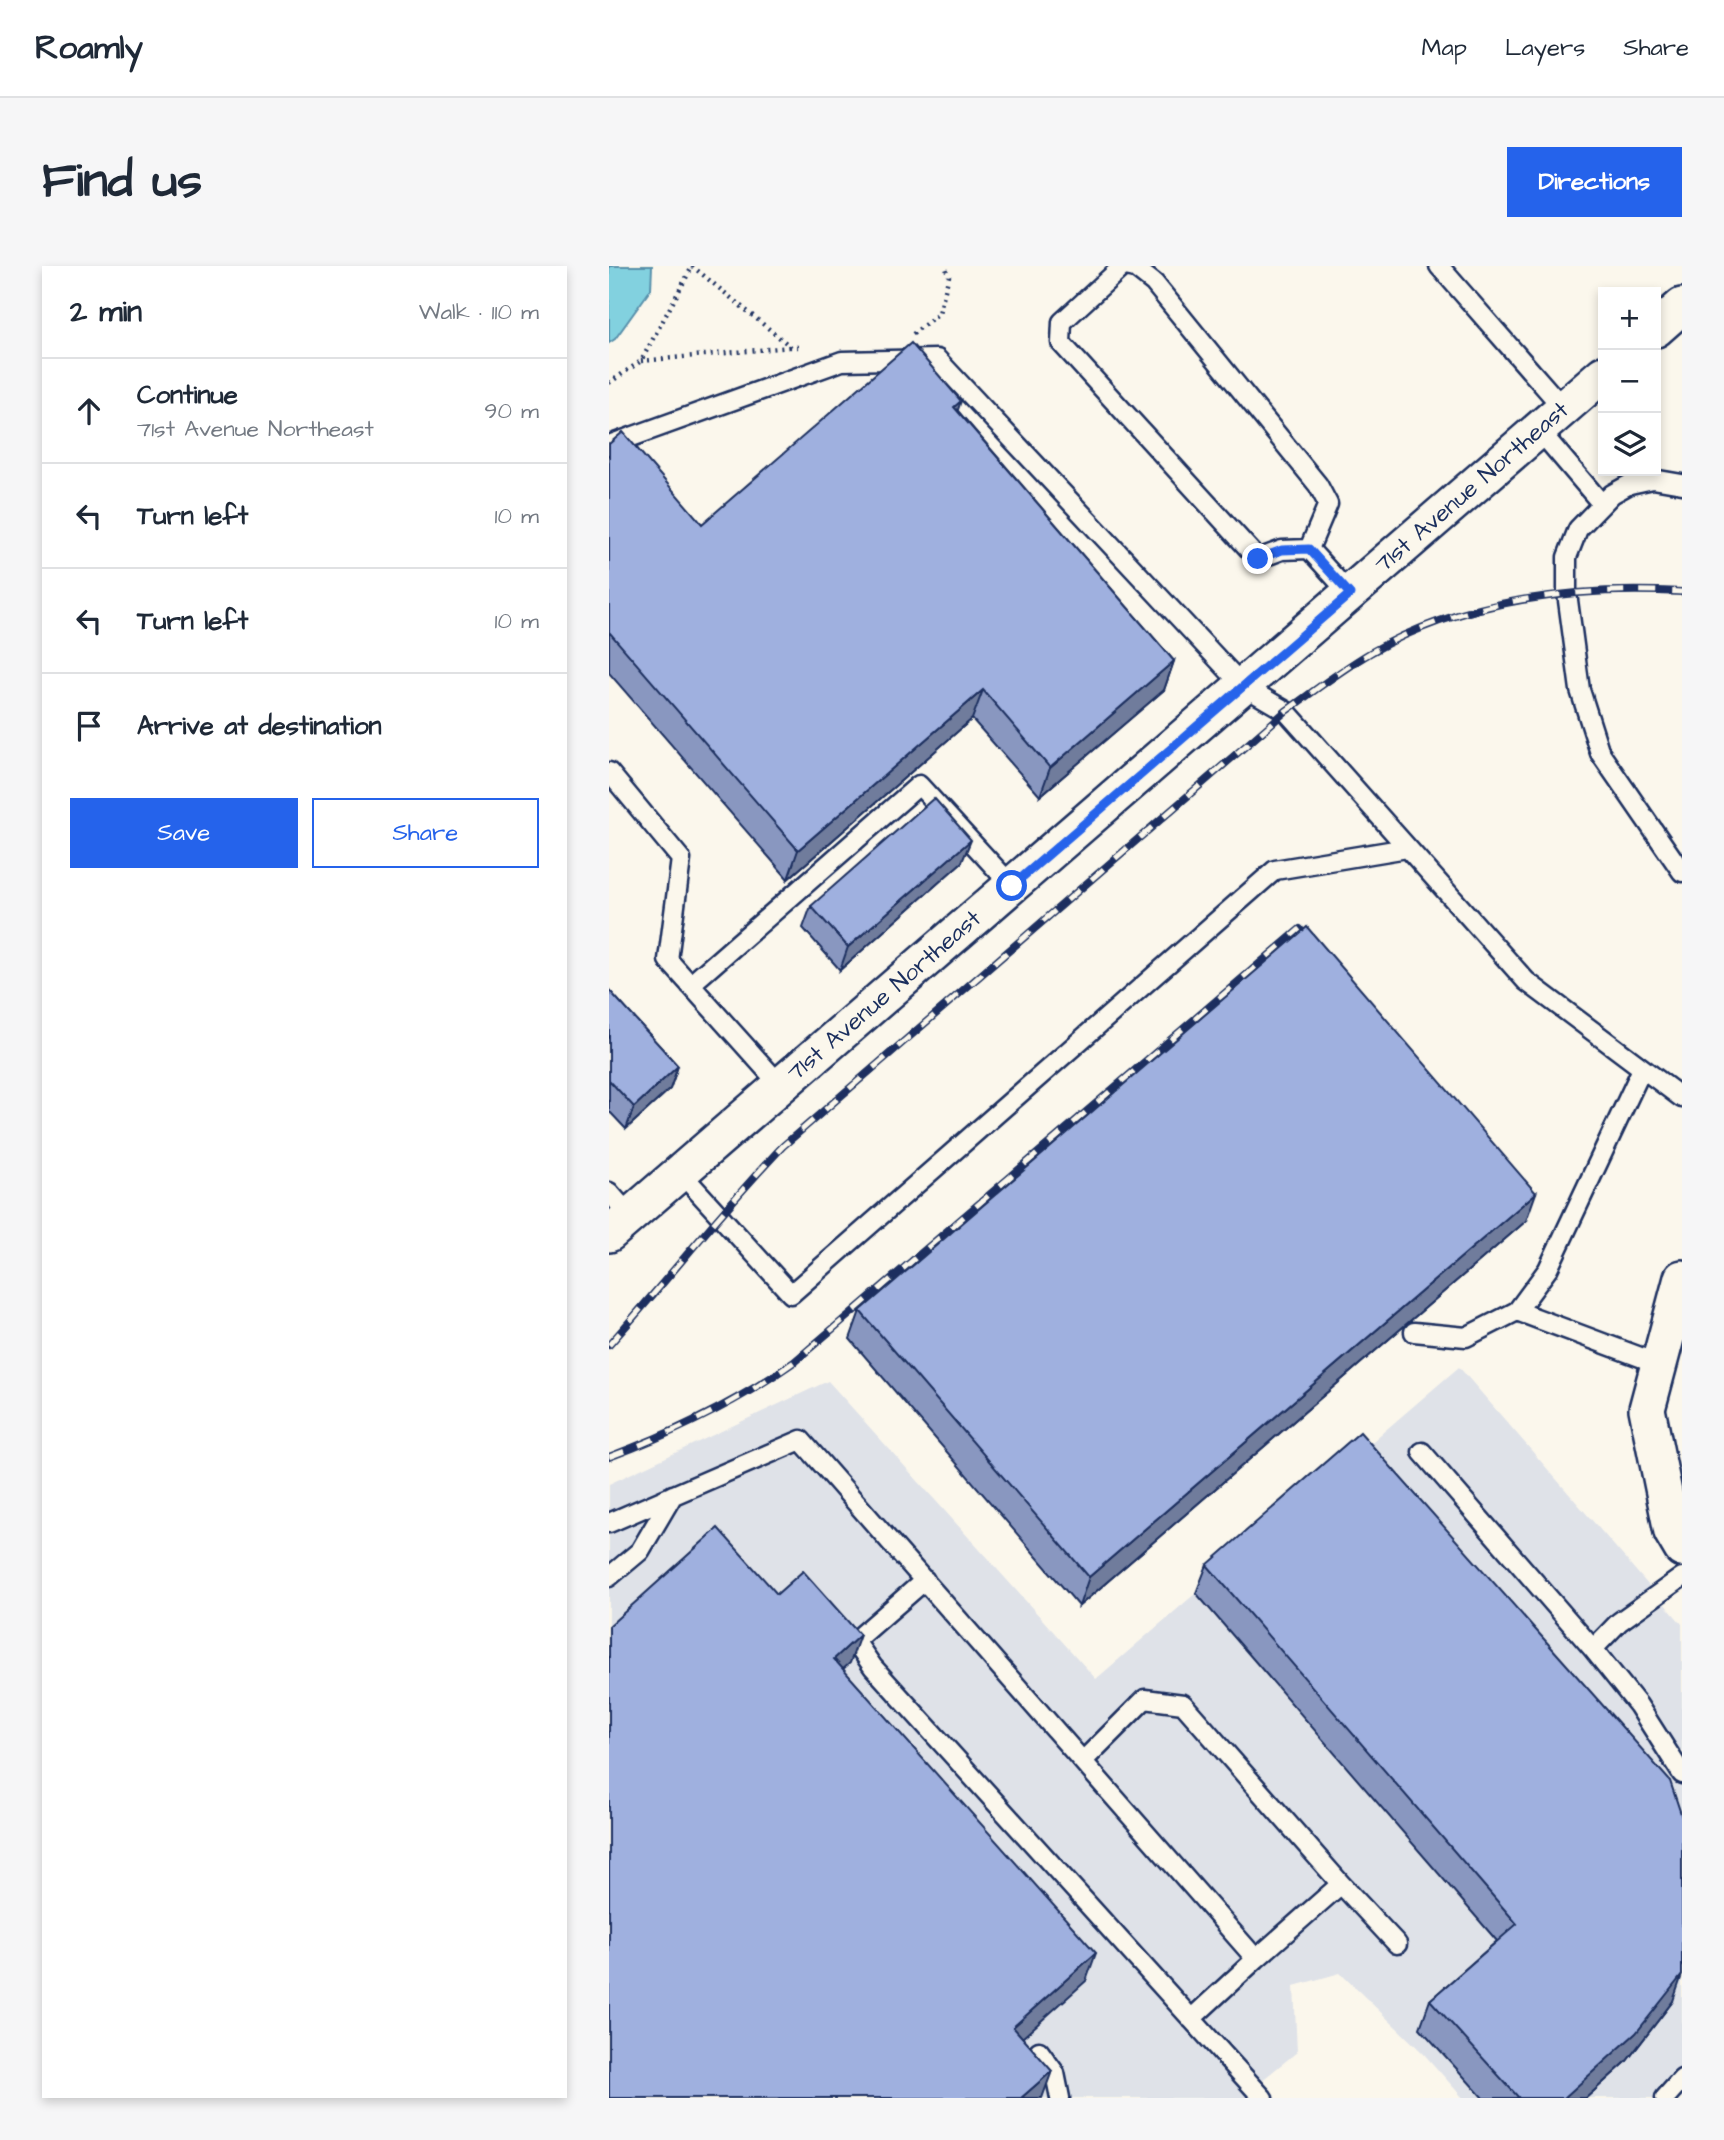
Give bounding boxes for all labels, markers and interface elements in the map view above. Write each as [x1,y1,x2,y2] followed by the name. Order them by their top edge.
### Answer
[35,25,143,71] text: Roamly
[1422,31,1467,65] text: Map
[1505,31,1585,65] text: Layers
[1623,31,1689,65] text: Share
[1507,147,1682,217] button: Directions
[42,148,202,216] text: Find us
[1598,287,1661,476] map controls
[1598,287,1661,350] button: +
[70,291,142,333] text: 2 min
[419,296,539,328] text: Walk · 110 m
[1598,350,1661,413] button: −
[137,377,238,413] text: Continue
[70,392,108,430] icon: ahead
[1367,394,1577,581] street label: 71st Avenue Northeast
[484,395,539,427] text: 90 m
[137,413,374,445] text: 71st Avenue Northeast
[1598,413,1661,476] button: layers
[70,497,108,535] icon: left
[137,498,248,534] text: Turn left
[494,500,539,532] text: 10 m
[1242,543,1273,574] route end
[70,602,108,640] icon: left
[137,603,248,639] text: Turn left
[494,605,539,637] text: 10 m
[70,707,108,745] icon: arrive
[137,708,382,744] text: Arrive at destination
[70,798,298,868] button: Save
[312,798,539,868] button: Share
[996,870,1027,901] route start
[780,902,989,1090] street label: 71st Avenue Northeast

